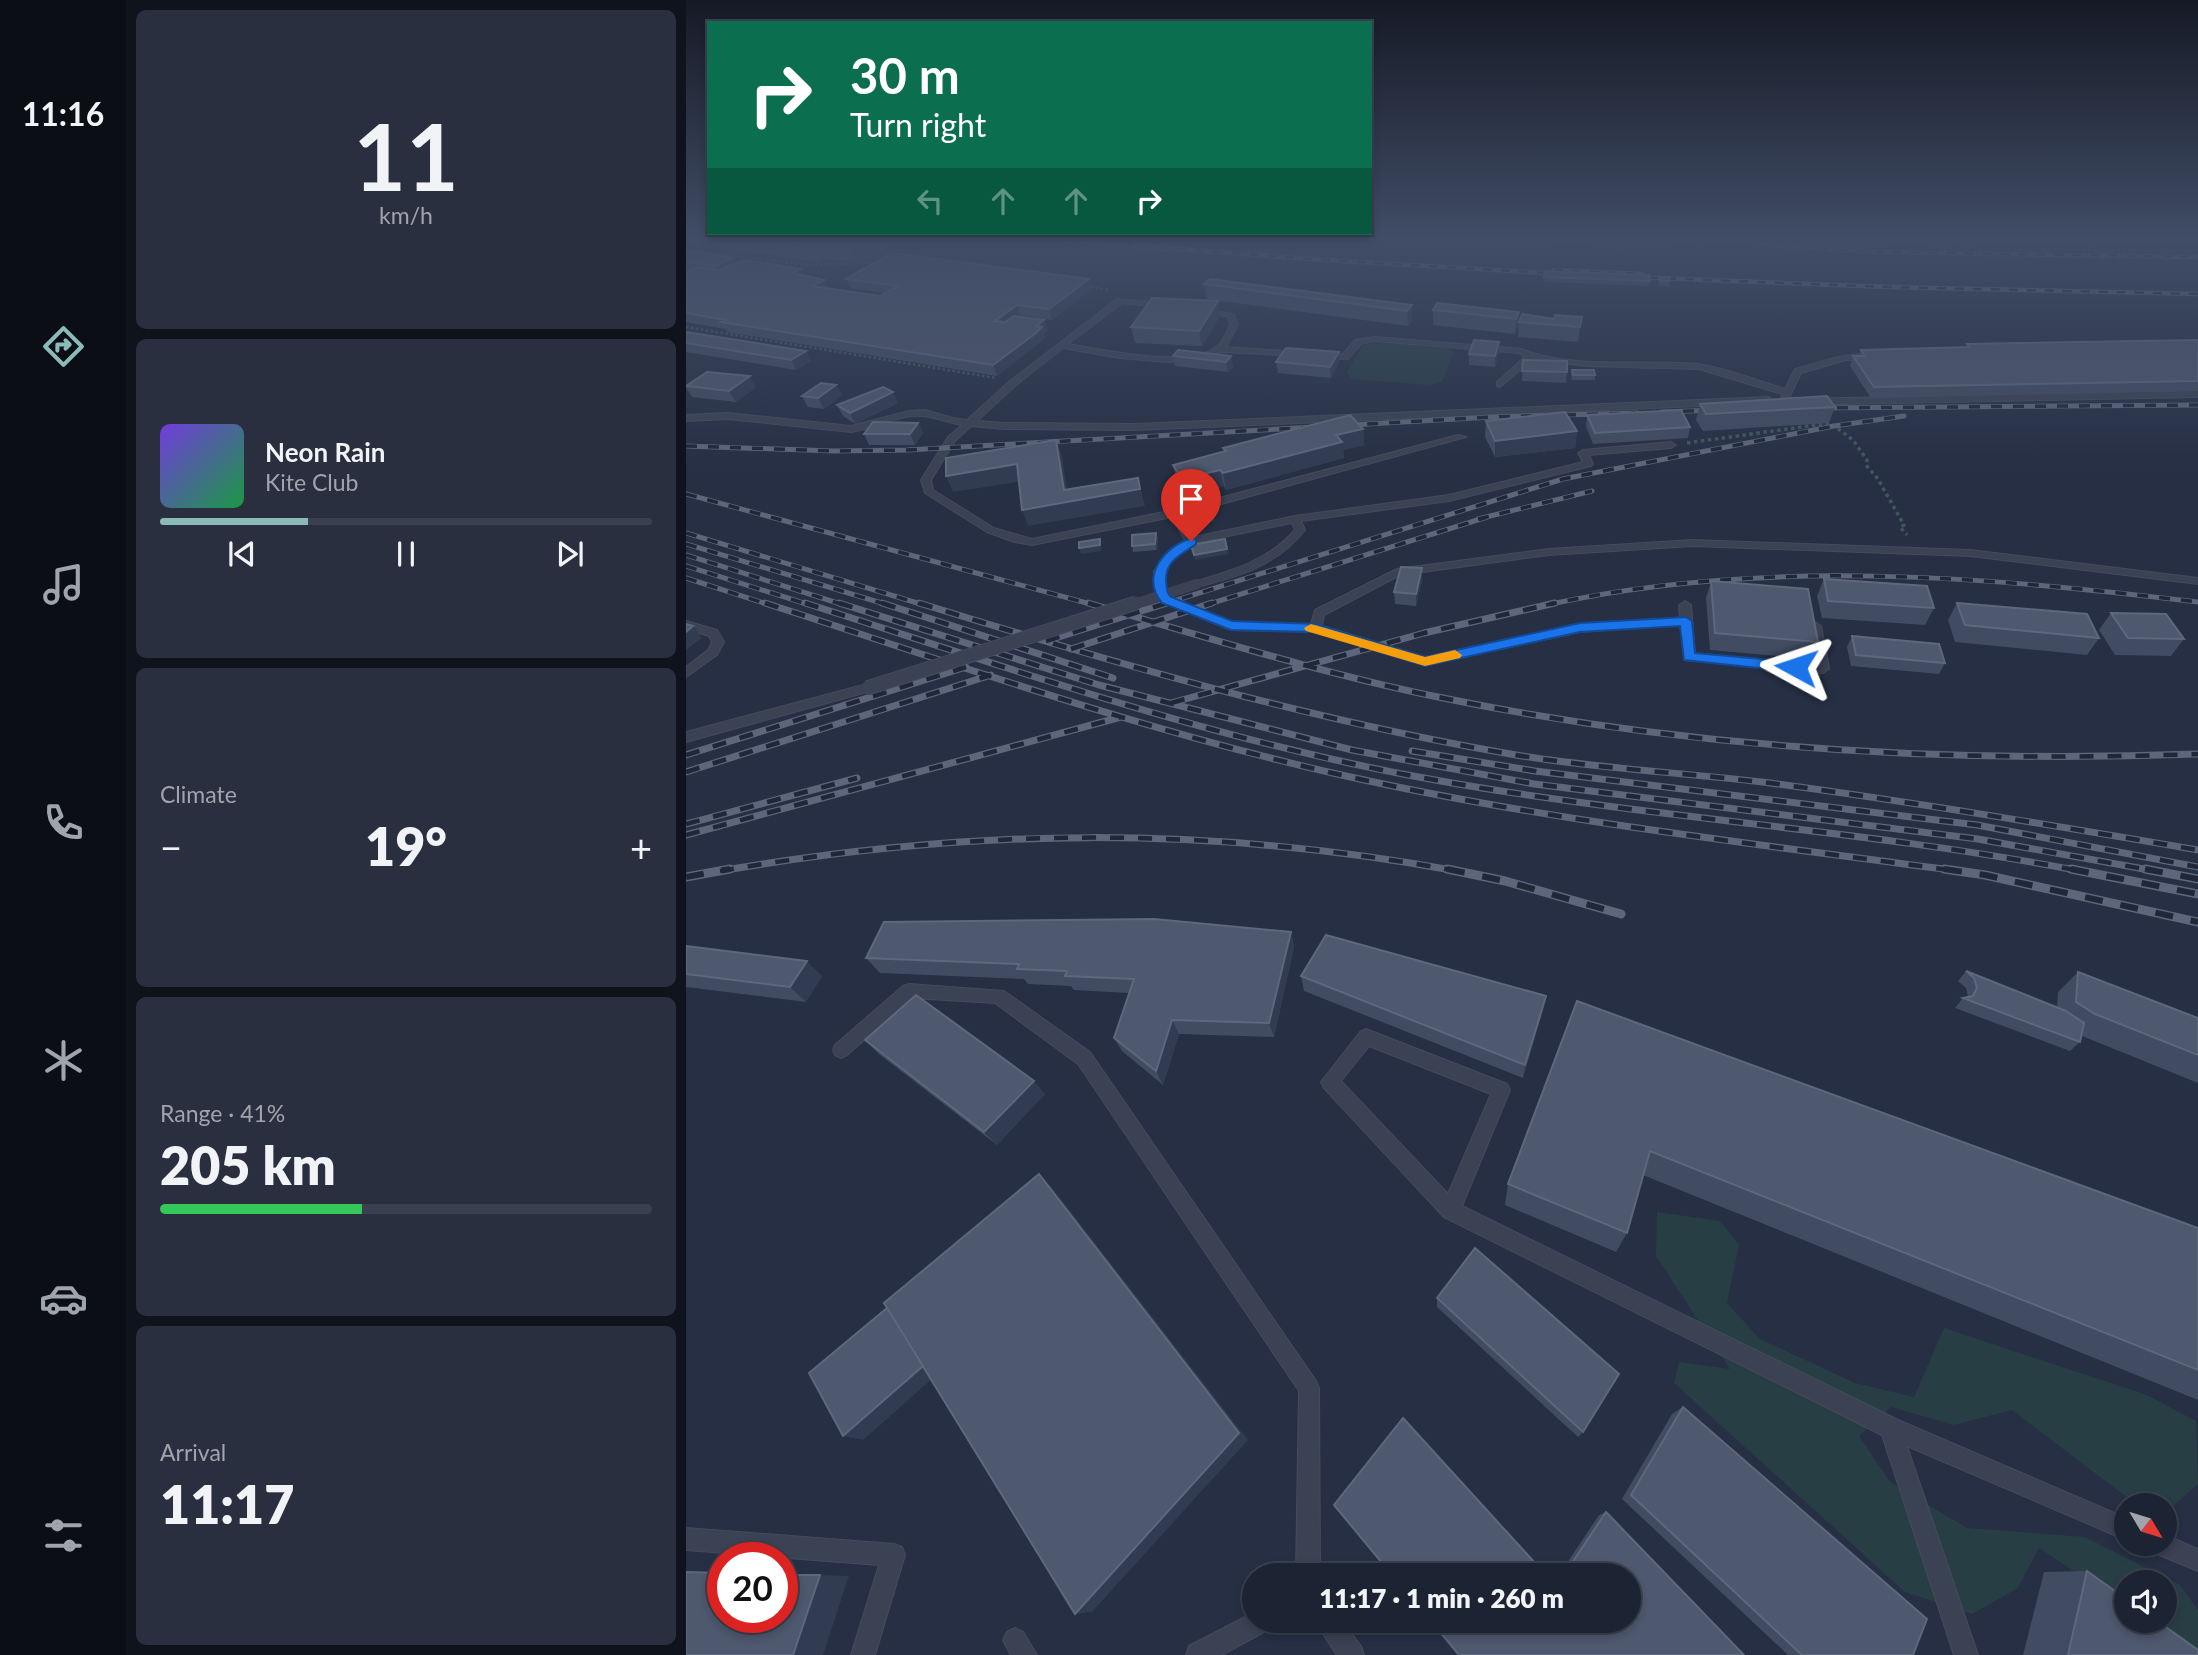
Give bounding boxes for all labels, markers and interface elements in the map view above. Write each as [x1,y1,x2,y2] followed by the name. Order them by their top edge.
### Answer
[850,46,960,104] text: 30 m
[735,49,826,140] icon: right
[22,94,104,133] text: 11:16
[353,101,459,210] text: 11
[850,105,986,144] text: Turn right
[911,182,949,220] icon: left
[984,182,1022,220] icon: ahead
[1057,182,1095,220] icon: ahead
[1130,182,1168,220] icon: right
[379,201,433,229] text: km/h
[39,322,88,371] icon: directions
[265,436,385,468] text: Neon Rain
[265,468,358,496] text: Kite Club
[1161,469,1221,541] pin
[1172,480,1210,518] icon: arrive
[223,535,261,573] icon: previous
[387,535,425,573] icon: pause
[551,535,589,573] icon: next
[39,560,88,609] icon: music
[1759,630,1833,704] position arrow
[160,780,237,808] text: Climate
[39,798,88,847] icon: phone
[365,815,447,877] text: 19°
[160,824,182,870] text: −
[630,824,652,870] text: +
[39,1036,88,1085] icon: climate
[160,1099,285,1127] text: Range · 41%
[160,1134,336,1196] text: 205 km
[39,1274,88,1323] icon: car
[160,1438,226,1466] text: Arrival
[160,1473,294,1535] text: 11:17
[2114,1493,2177,1556] north arrow
[2114,1493,2177,1633] map controls
[39,1511,88,1560] icon: filters
[707,1542,798,1633] speed limit sign: 20
[2114,1570,2177,1633] button: sound
[1319,1582,1564,1614] text: 11:17 · 1 min · 260 m

